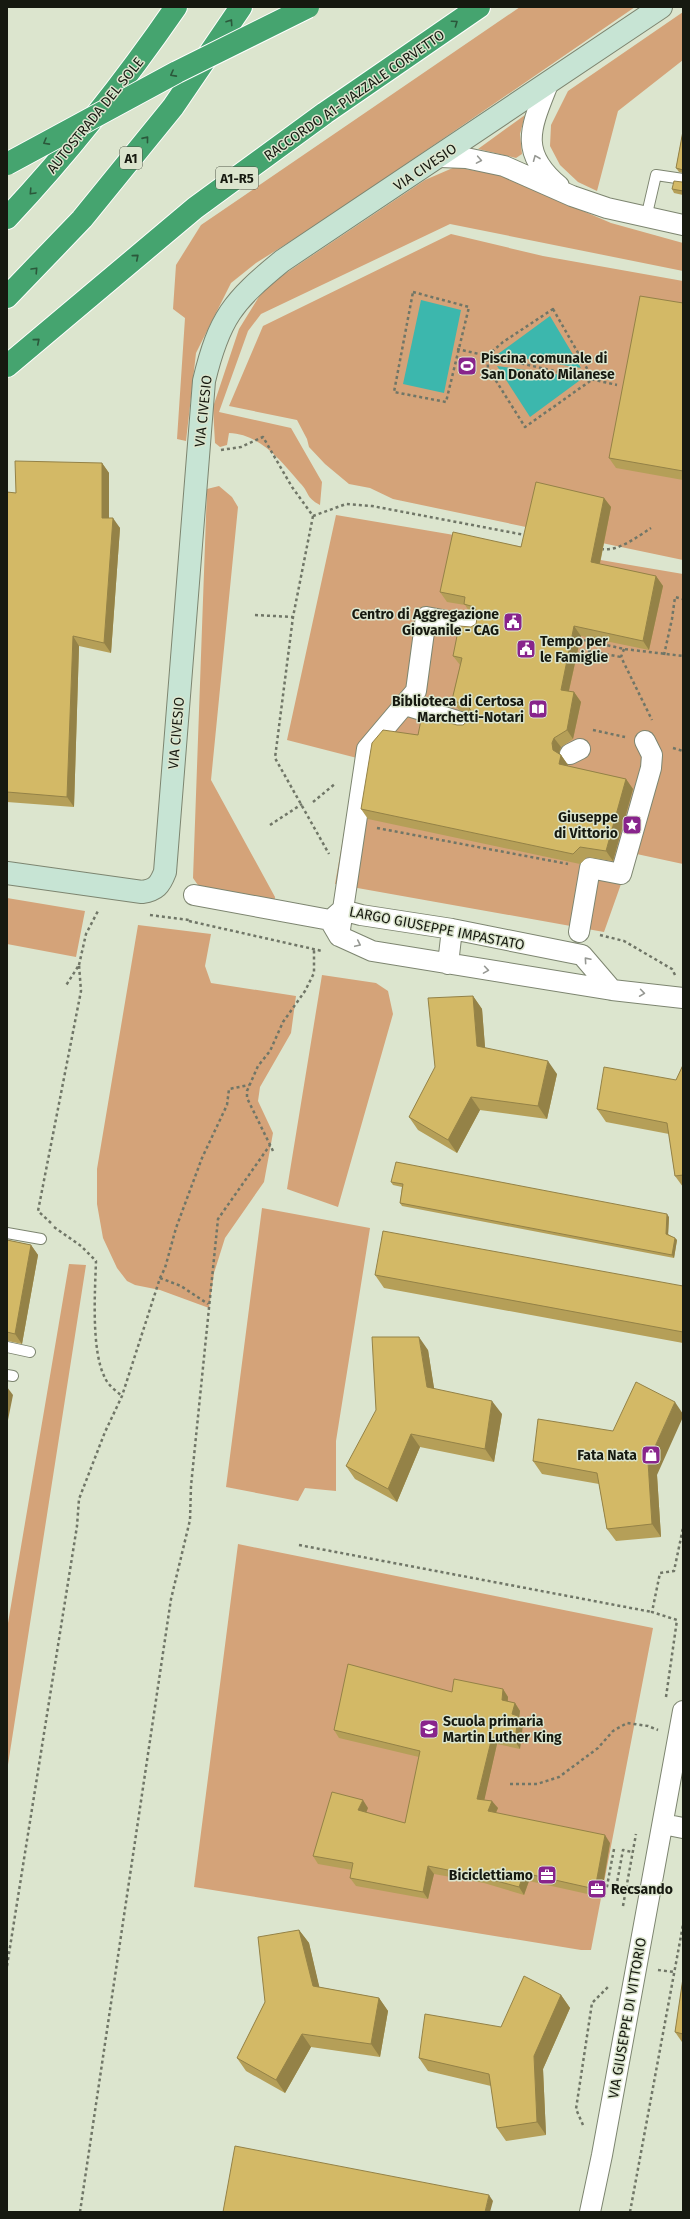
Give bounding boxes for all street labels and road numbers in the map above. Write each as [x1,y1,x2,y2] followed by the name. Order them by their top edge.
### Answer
[261,26,448,165] street label: RACCORDO A1-PIAZZALE CORVETTO
[43,54,147,177] street label: AUTOSTRADA DEL SOLE
[391,140,460,195] street label: VIA CIVESIO
[120,147,142,169] road number: A1
[216,167,258,189] road number: A1-R5
[191,374,216,448] street label: VIA CIVESIO
[165,696,188,770] street label: VIA CIVESIO
[348,903,526,954] street label: LARGO GIUSEPPE IMPASTATO
[605,1936,650,2100] street label: VIA GIUSEPPE DI VITTORIO

